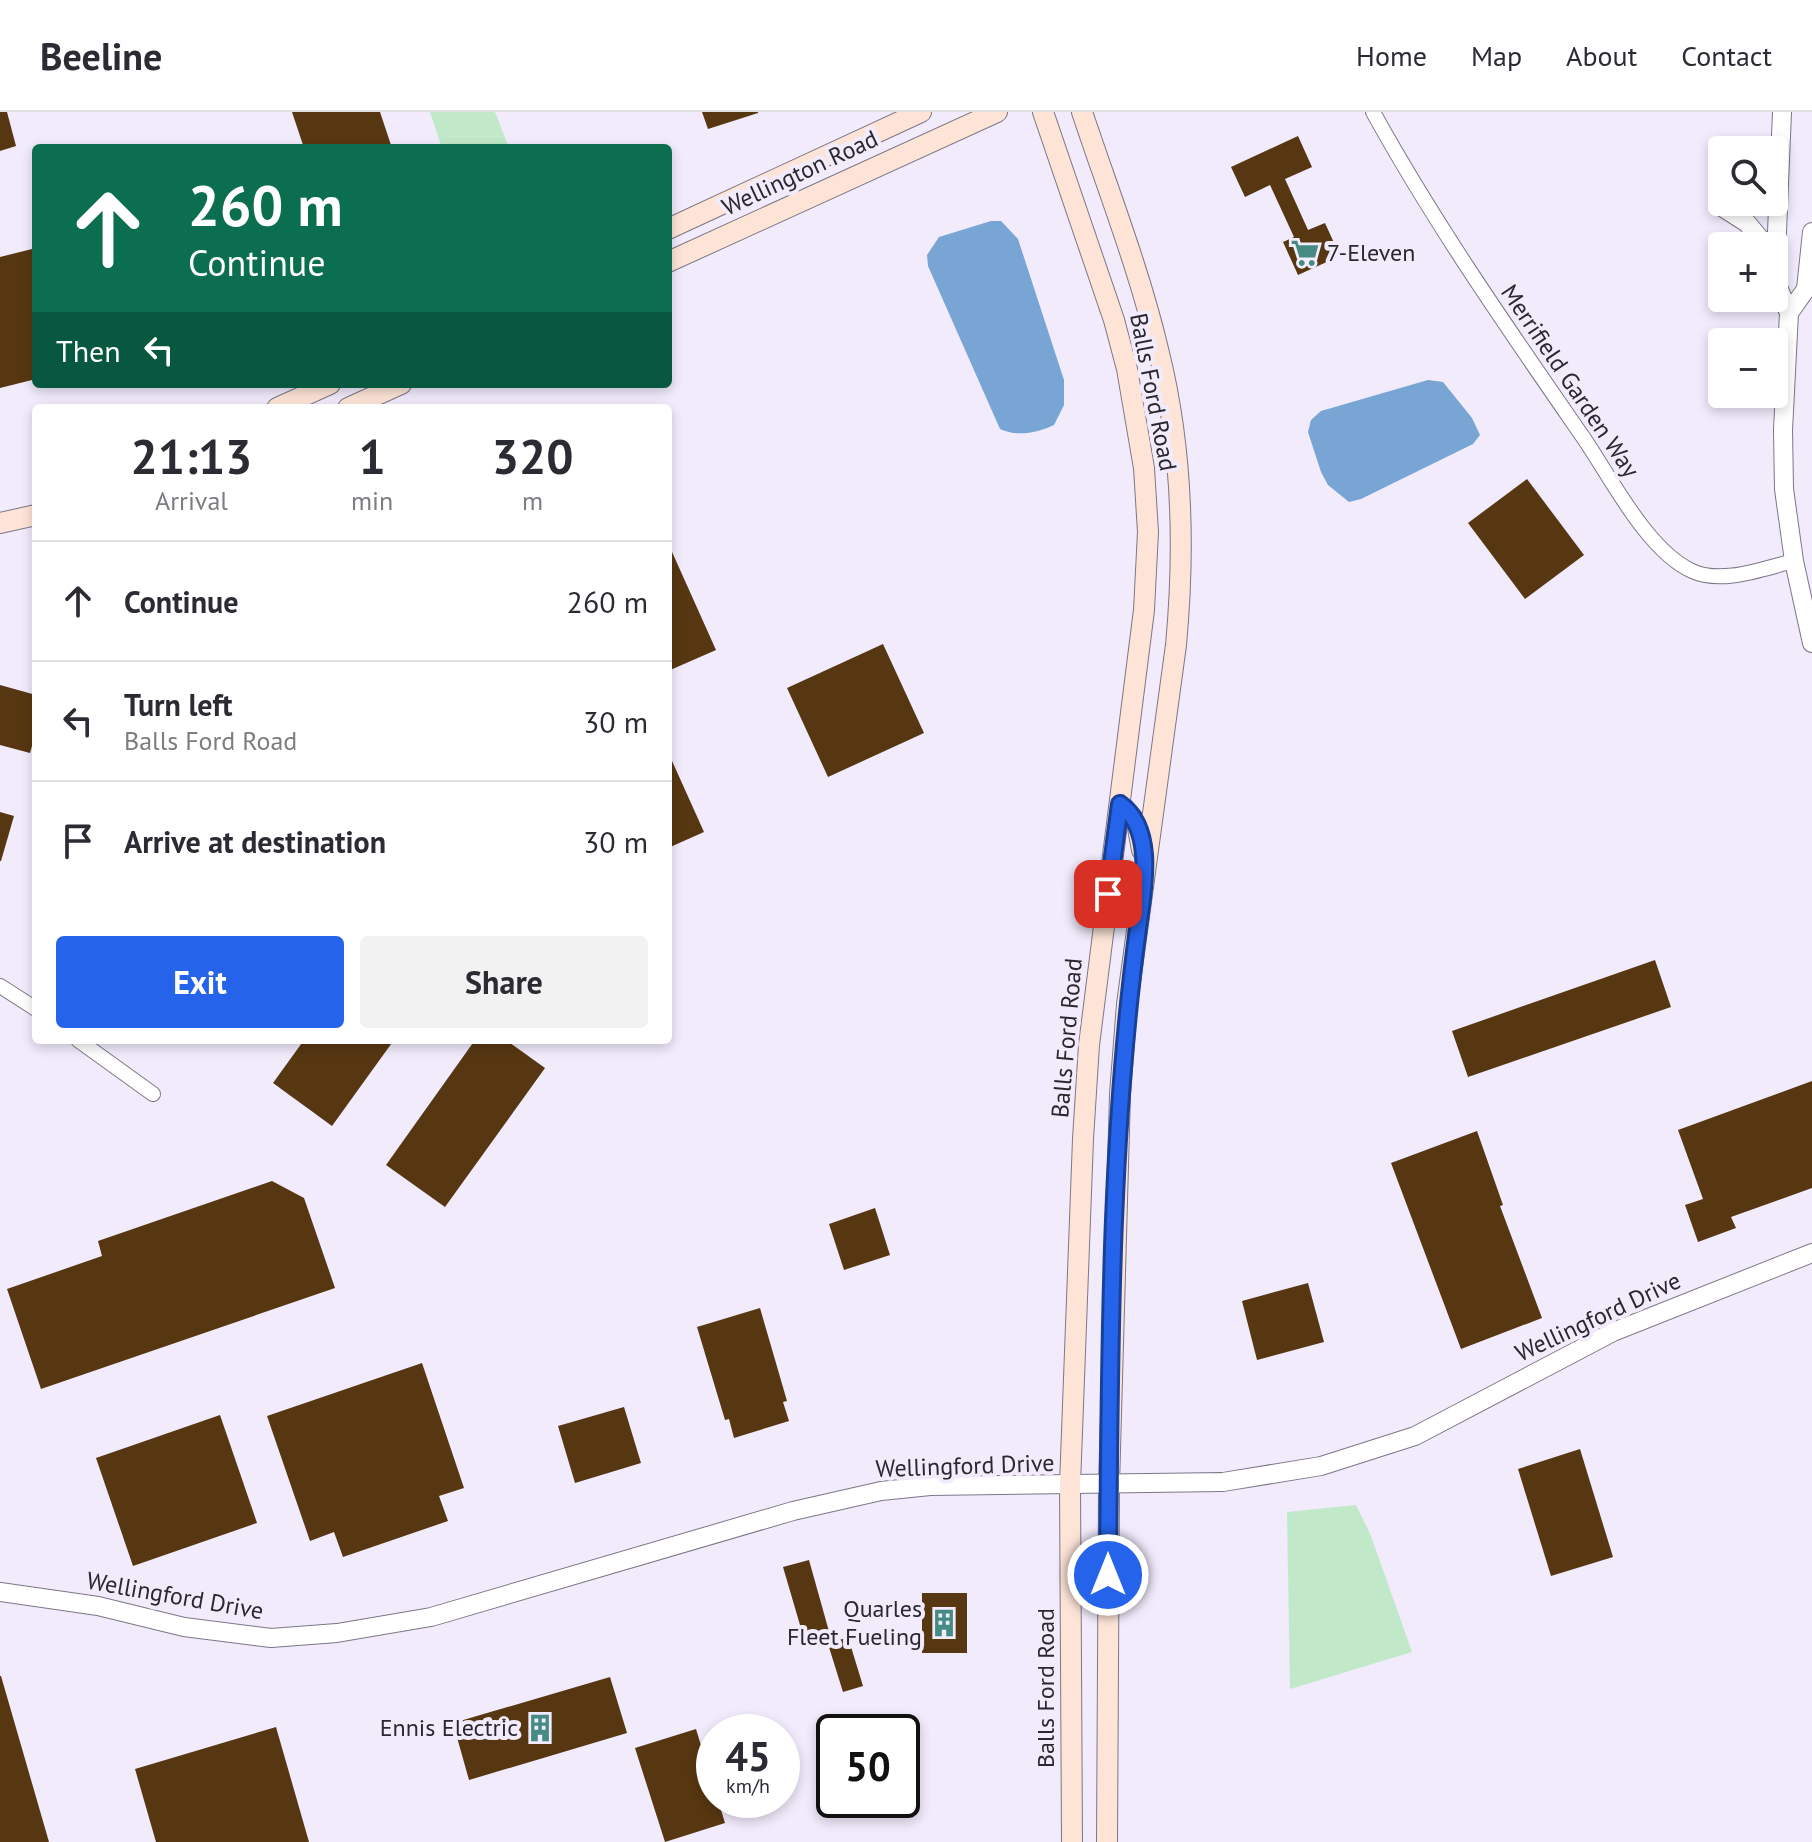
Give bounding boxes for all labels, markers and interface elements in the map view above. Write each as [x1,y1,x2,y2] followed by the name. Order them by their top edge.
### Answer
[40,31,162,80] text: Beeline
[1356,37,1427,74] text: Home
[1471,37,1522,74] text: Map
[1566,37,1637,74] text: About
[1681,37,1772,74] text: Contact
[717,123,883,222] street label: Wellington Road
[1708,136,1788,408] map controls
[1708,136,1788,216] button: search
[188,169,343,241] text: 260 m
[56,176,160,280] icon: ahead
[1708,232,1788,312] button: +
[1327,237,1415,268] place label: 7-Eleven
[1290,238,1320,268] supermarket icon: 7-Eleven
[188,239,326,286] text: Continue
[1494,278,1647,483] street label: Merrifield Garden Way
[1123,310,1184,473] street label: Balls Ford Road
[137,328,181,372] icon: left
[1708,328,1788,408] button: −
[56,331,121,370] text: Then
[131,425,252,487] text: 21:13
[358,425,386,487] text: 1
[492,425,573,487] text: 320
[155,484,228,517] text: Arrival
[351,484,393,517] text: min
[522,484,543,517] text: m
[56,579,100,623] icon: ahead
[124,582,238,621] text: Continue
[567,582,648,621] text: 260 m
[124,685,232,724] text: Turn left
[56,699,100,743] icon: left
[583,702,648,741] text: 30 m
[124,724,297,757] text: Balls Ford Road
[56,819,100,863] icon: arrive
[124,822,386,861] text: Arrive at destination
[583,822,648,861] text: 30 m
[1074,860,1142,928] pin
[1086,872,1130,916] icon: arrive
[56,936,344,1028] button: Exit
[360,936,648,1028] button: Share
[1044,957,1089,1119] street label: Balls Ford Road
[1510,1265,1685,1368] street label: Wellingford Drive
[875,1447,1055,1484] street label: Wellingford Drive
[1066,1533,1150,1617] position arrow
[84,1565,266,1626] street label: Wellingford Drive
[787,1593,922,1652] place label: Quarles Fleet Fueling
[929,1608,959,1638] building icon: Quarles Fleet Fueling
[1030,1608,1061,1768] street label: Balls Ford Road
[380,1712,518,1743] place label: Ennis Electric
[525,1713,555,1743] building icon: Ennis Electric
[816,1714,920,1818] speed limit sign: 50
[725,1730,771,1782] text: 45
[726,1773,770,1799] text: km/h

